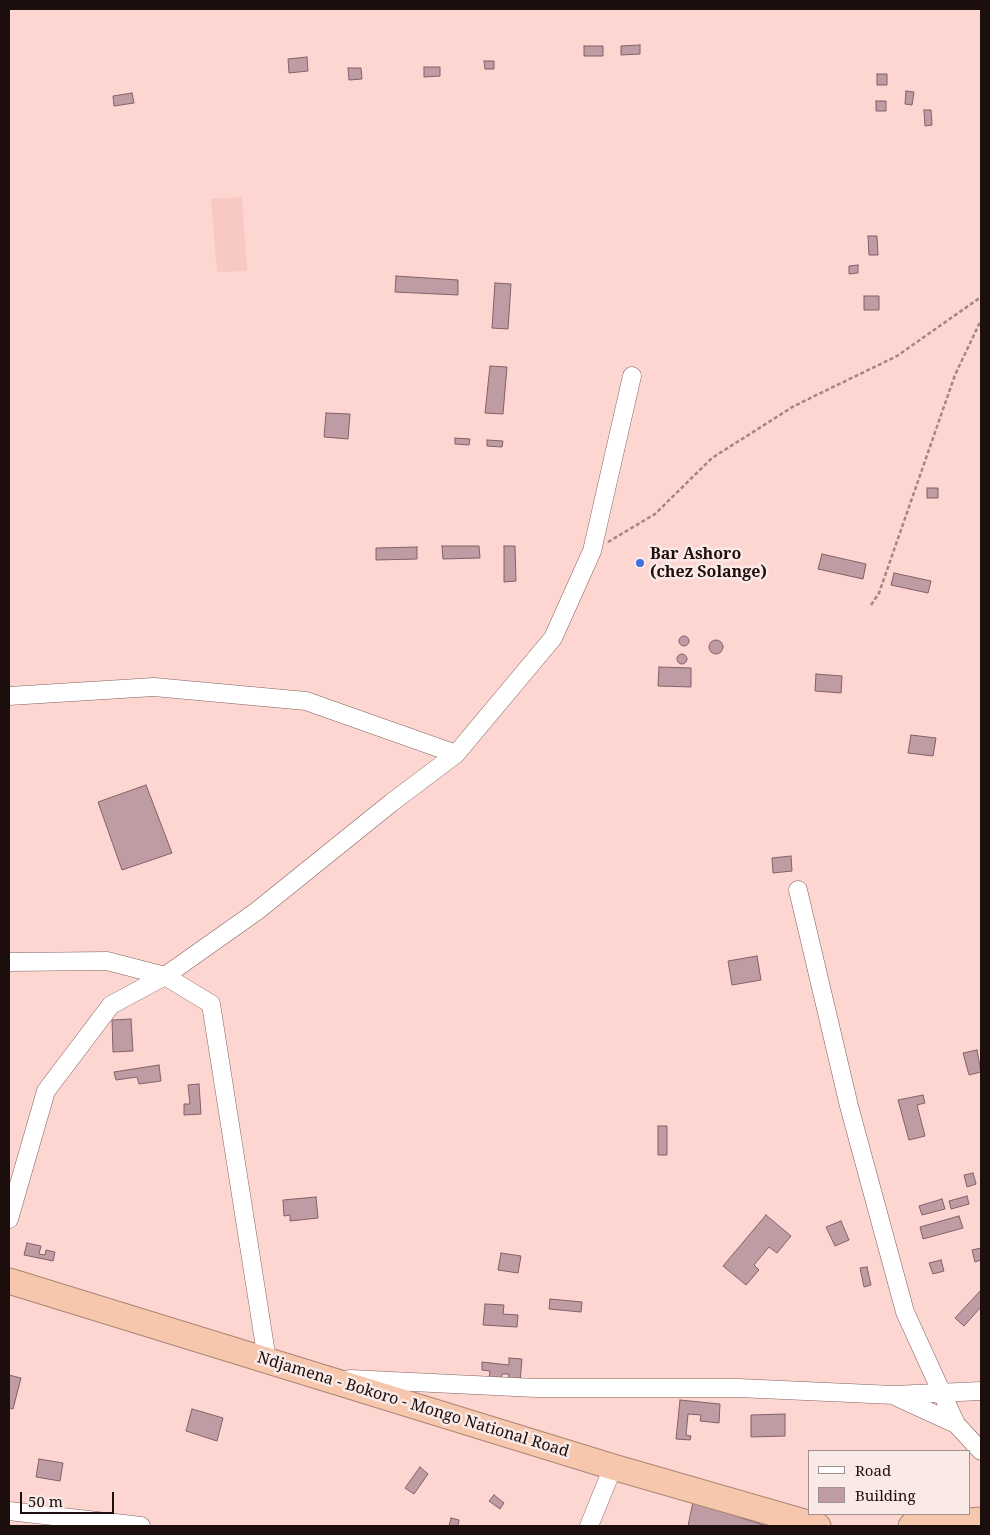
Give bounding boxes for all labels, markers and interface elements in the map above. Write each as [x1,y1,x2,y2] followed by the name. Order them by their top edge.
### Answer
[650,544,767,582] place label: Bar Ashoro (chez Solange)
[634,557,646,569] marker: Bar Ashoro (chez Solange)
[255,1348,571,1462] street label: Ndjamena - Bokoro - Mongo National Road
[808,1450,970,1515] legend
[855,1460,891,1480] text: Road
[22,1482,116,1514] scale bar
[855,1485,916,1505] text: Building
[28,1491,63,1511] text: 50 m

